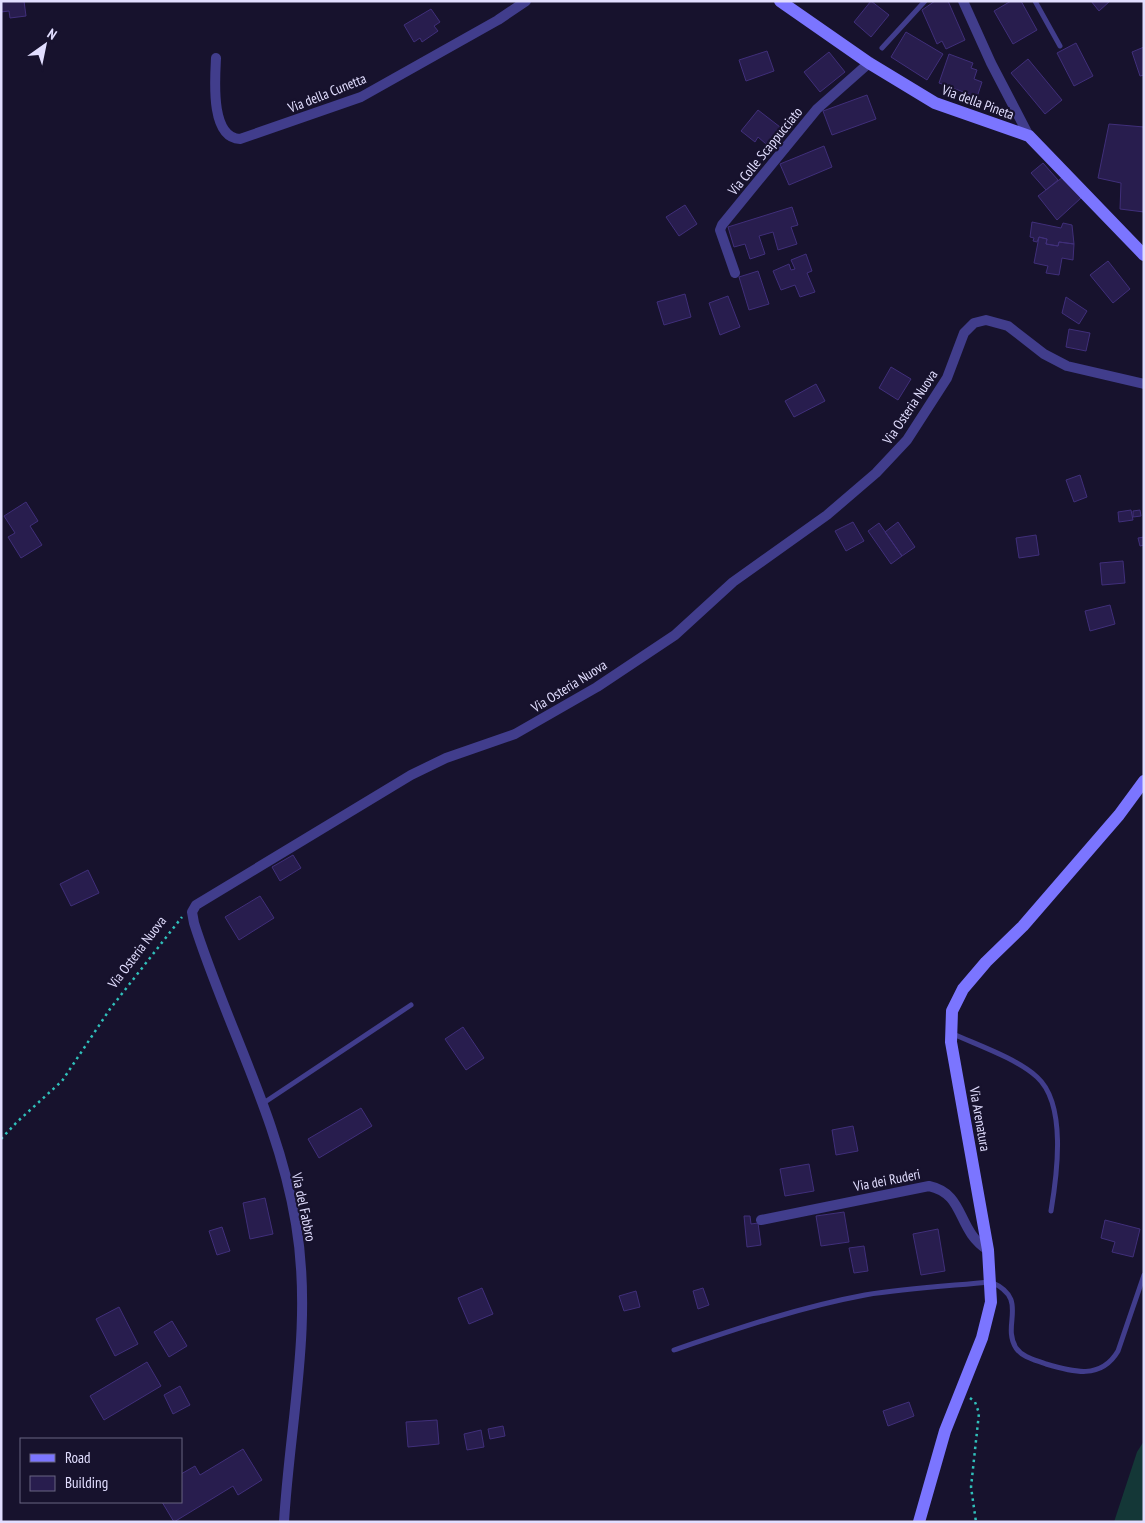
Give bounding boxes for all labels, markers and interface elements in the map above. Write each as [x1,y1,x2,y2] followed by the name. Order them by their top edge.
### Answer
[20,20,70,70] north arrow
[44,24,60,44] text: N
[284,69,369,117] street label: Via della Cunetta
[938,80,1017,123] street label: Via della Pineta
[723,103,806,200] street label: Via Colle Scappucciato
[878,366,942,449] street label: Via Osteria Nuova
[527,656,610,717] street label: Via Osteria Nuova
[103,912,170,993] street label: Via Osteria Nuova
[965,1084,995,1153] street label: Via Arenatura
[851,1165,922,1195] street label: Via dei Ruderi
[288,1170,320,1243] street label: Via del Fabbro
[20,1438,182,1503] legend
[65,1448,91,1467] text: Road
[65,1473,108,1492] text: Building

